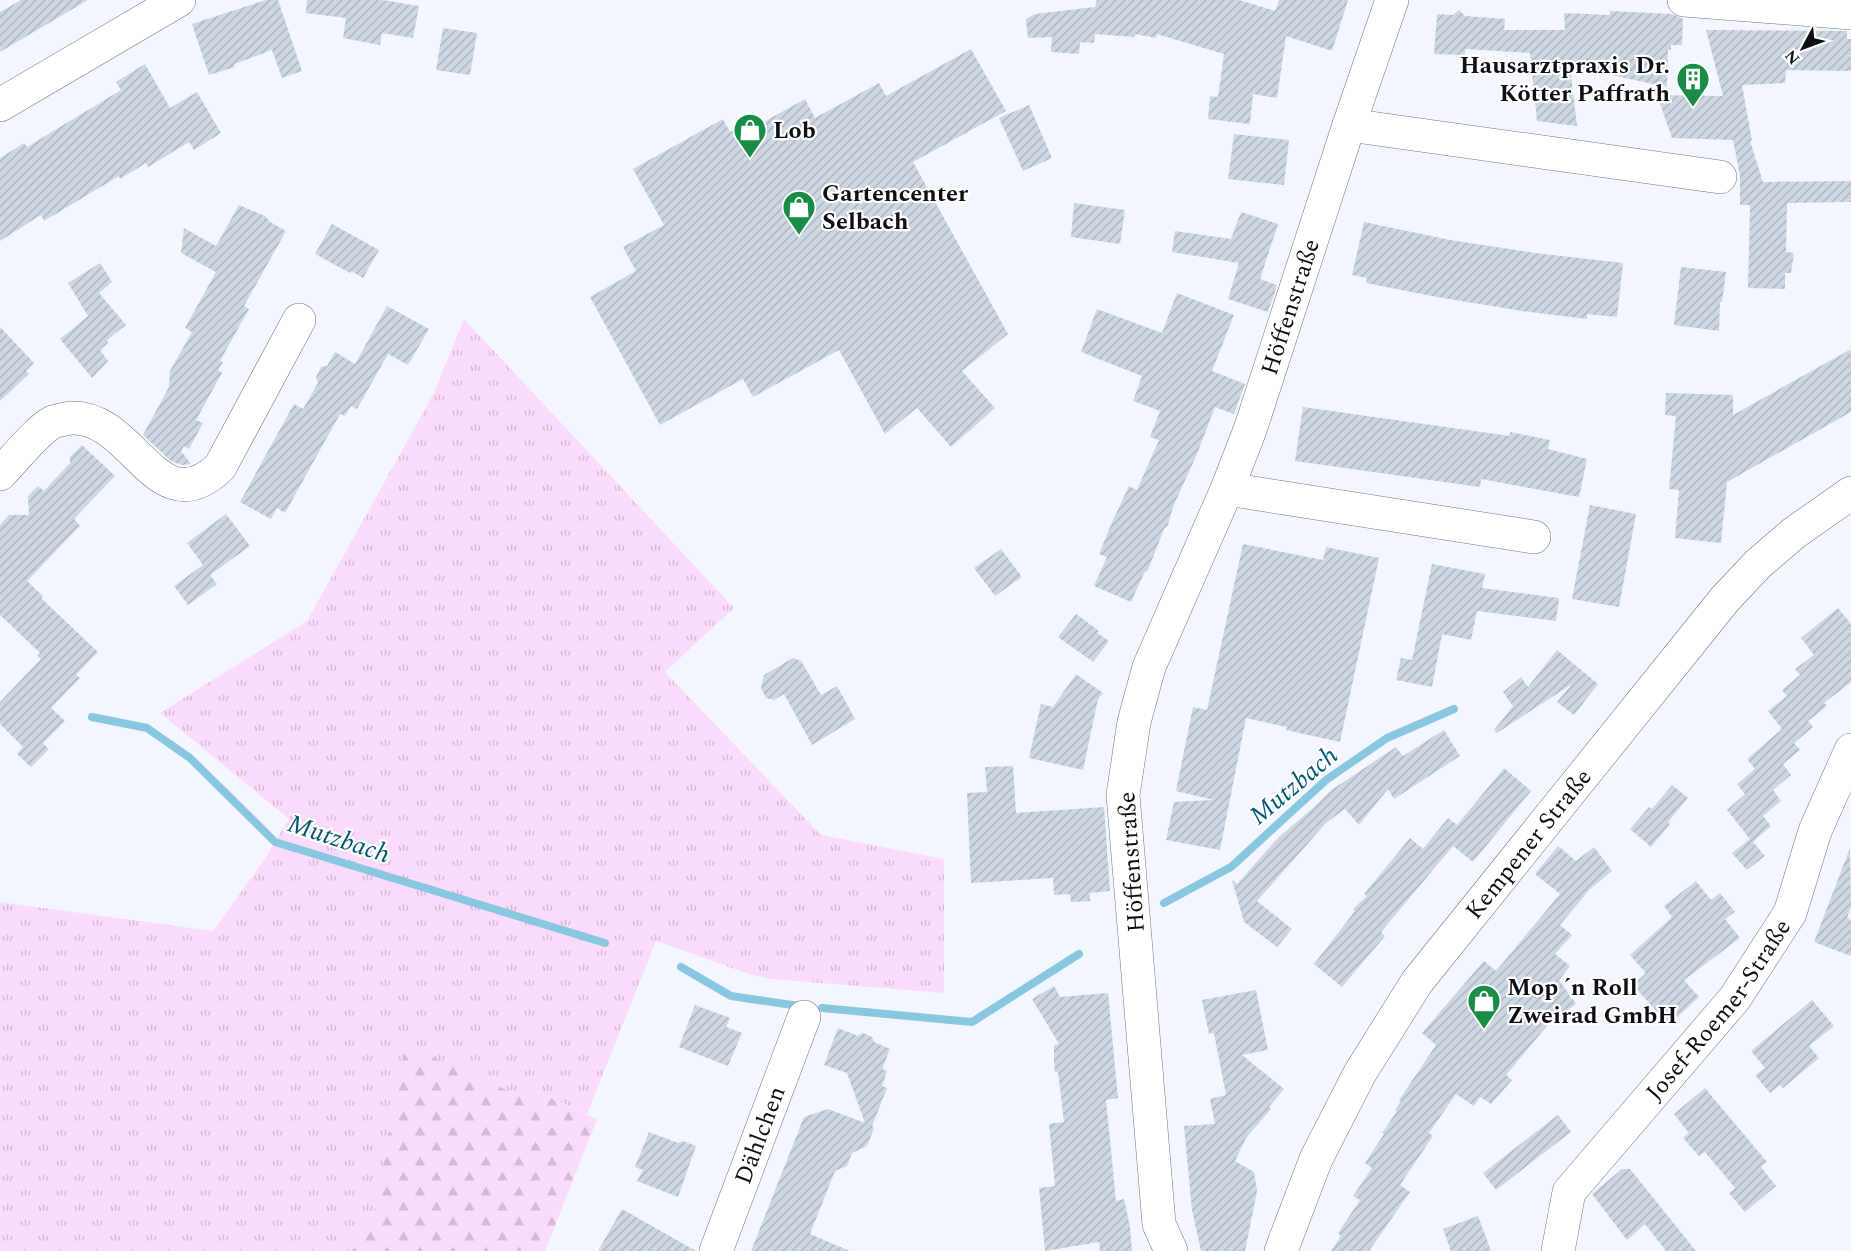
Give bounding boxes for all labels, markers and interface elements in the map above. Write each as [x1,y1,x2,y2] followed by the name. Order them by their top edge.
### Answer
[1773,18,1833,78] north arrow
[1779,44,1806,70] text: N
[1460,48,1670,112] place label: Hausarztpraxis Dr. Kötter Paffrath
[1675,61,1711,108] building icon: Hausarztpraxis Dr. Kötter Paffrath
[732,112,768,159] shop icon: Lob
[773,113,816,149] place label: Lob
[822,176,969,240] place label: Gartencenter Selbach
[781,189,817,236] shop icon: Gartencenter Selbach
[1252,235,1330,380] street label: Höffenstraße
[1240,736,1347,835] water label: Mutzbach
[1457,761,1601,928] street label: Kempener Straße
[1109,790,1155,933] street label: Höffenstraße
[282,804,395,874] water label: Mutzbach
[1638,912,1801,1109] street label: Josef-Roemer-Straße
[1507,970,1677,1034] place label: Mop ´n Roll Zweirad GmbH
[1466,983,1502,1030] shop icon: Mop ´n Roll Zweirad GmbH
[726,1081,795,1190] street label: Dählchen

